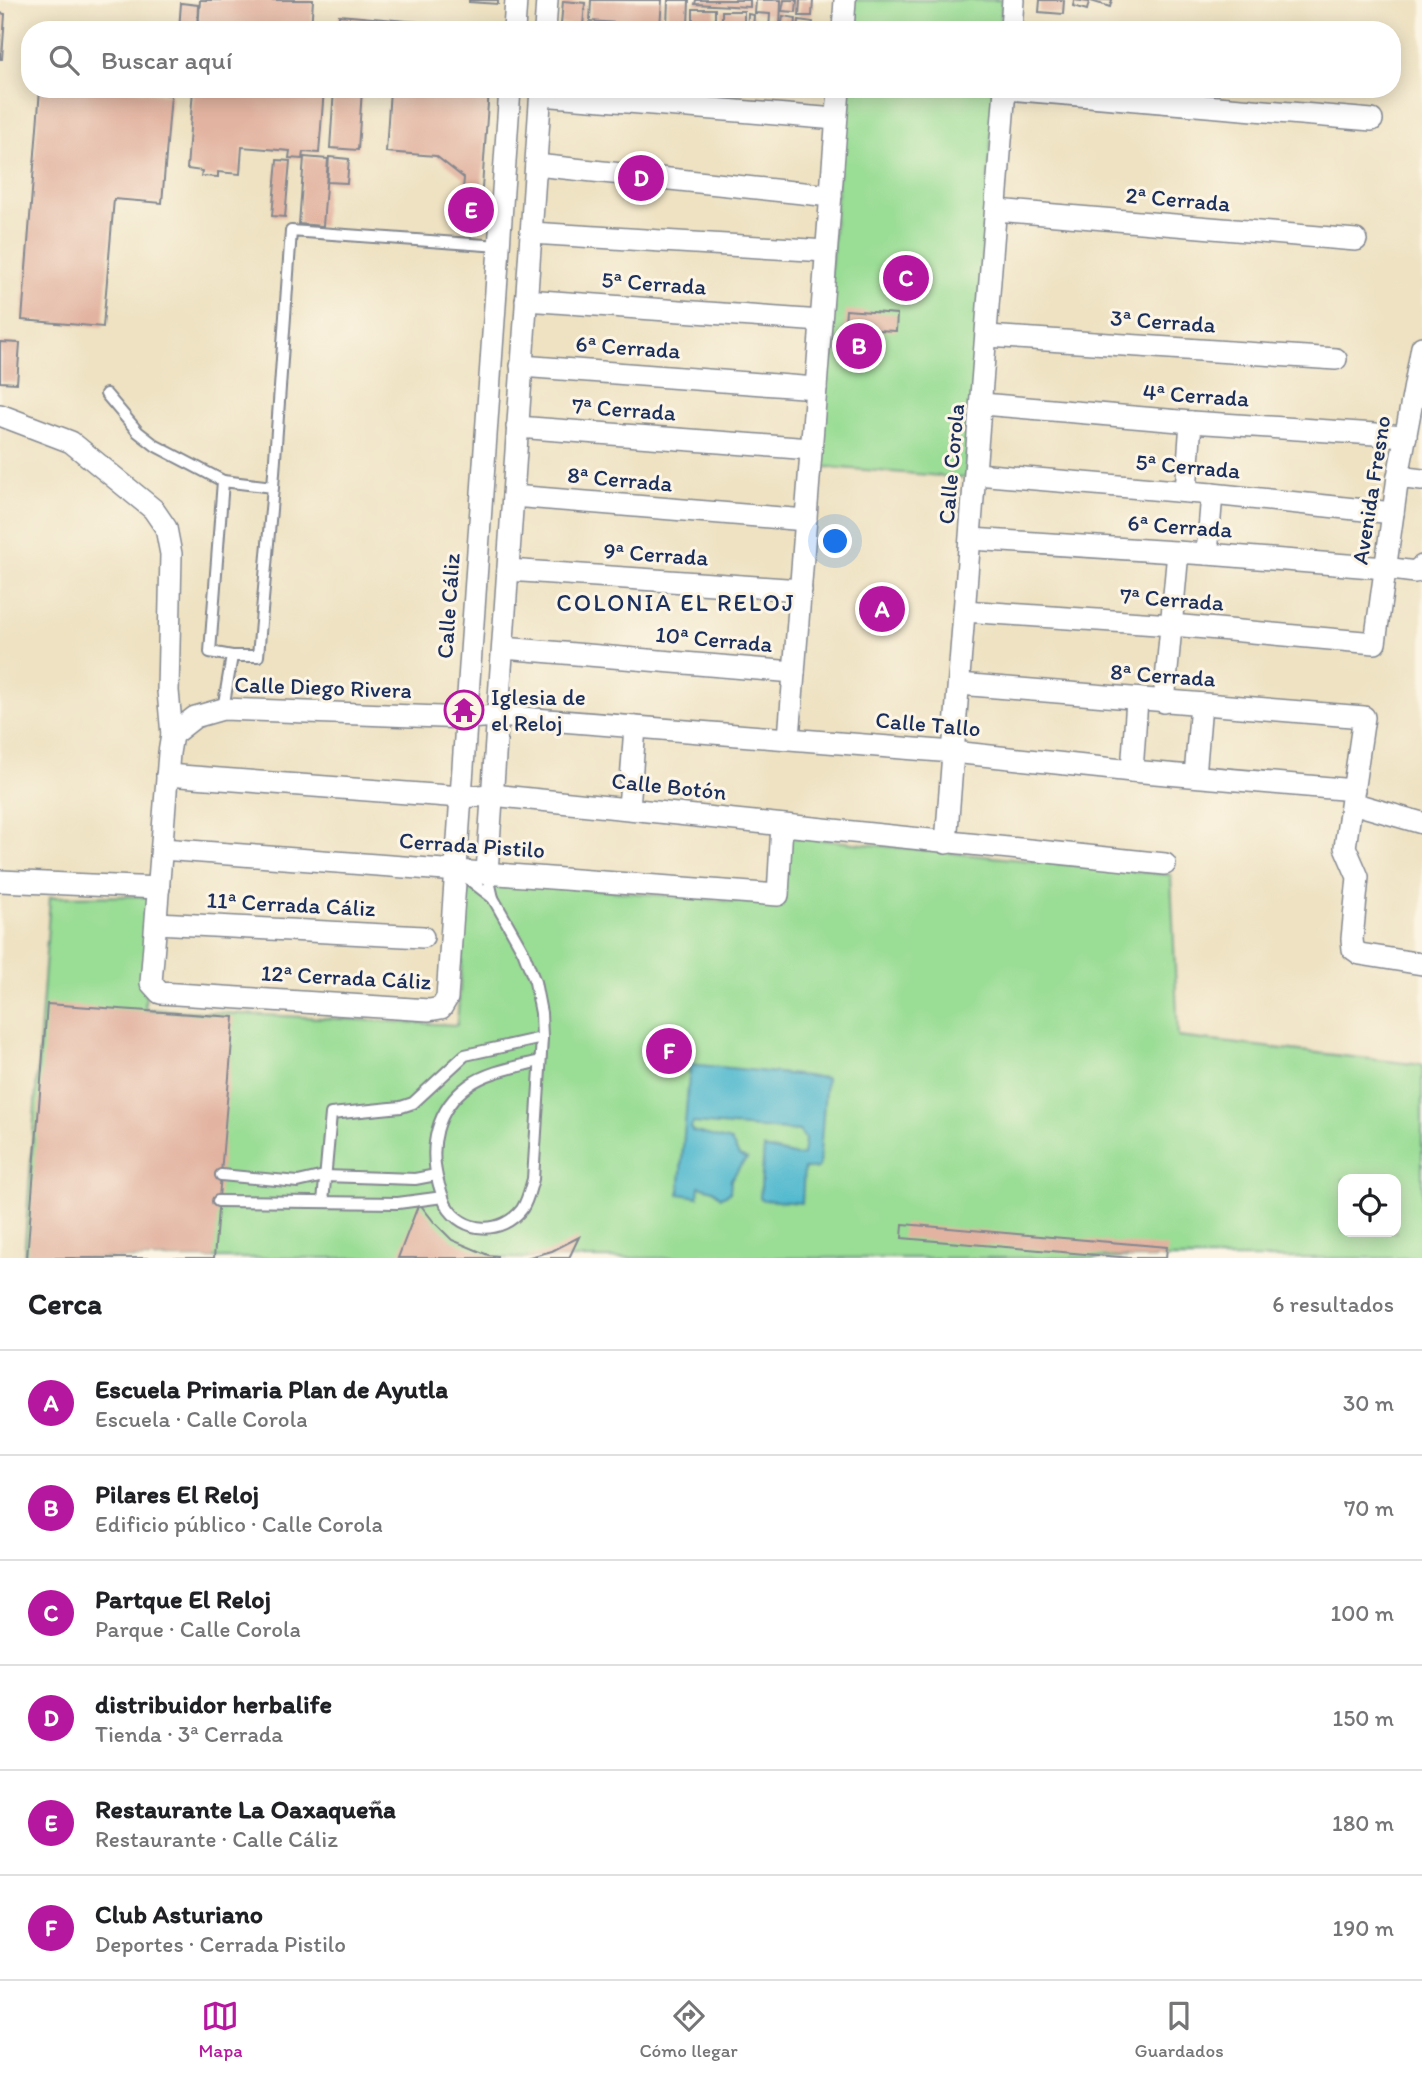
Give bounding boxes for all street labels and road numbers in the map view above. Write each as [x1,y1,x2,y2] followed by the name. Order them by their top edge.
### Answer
[1124,180,1232,218] street label: 2ª Cerrada
[601,265,707,301] street label: 5ª Cerrada
[1109,303,1217,339] street label: 3ª Cerrada
[575,329,681,365] street label: 6ª Cerrada
[1142,377,1250,413] street label: 4ª Cerrada
[571,391,677,427] street label: 7ª Cerrada
[932,402,970,526] street label: Calle Corola
[1345,414,1397,566] street label: Avenida Fresno
[1134,447,1242,485] street label: 5ª Cerrada
[566,460,674,498] street label: 8ª Cerrada
[1127,508,1233,544] street label: 6ª Cerrada
[603,536,709,572] street label: 9ª Cerrada
[430,552,466,660] street label: Calle Cáliz
[1119,581,1225,617] street label: 7ª Cerrada
[654,620,774,658] street label: 10ª Cerrada
[1109,657,1217,693] street label: 8ª Cerrada
[234,670,412,704] street label: Calle Diego Rivera
[874,705,982,743] street label: Calle Tallo
[610,766,728,806] street label: Calle Botón
[398,826,546,864] street label: Cerrada Pistilo
[206,886,377,922] street label: 11ª Cerrada Cáliz
[260,959,432,995] street label: 12ª Cerrada Cáliz

